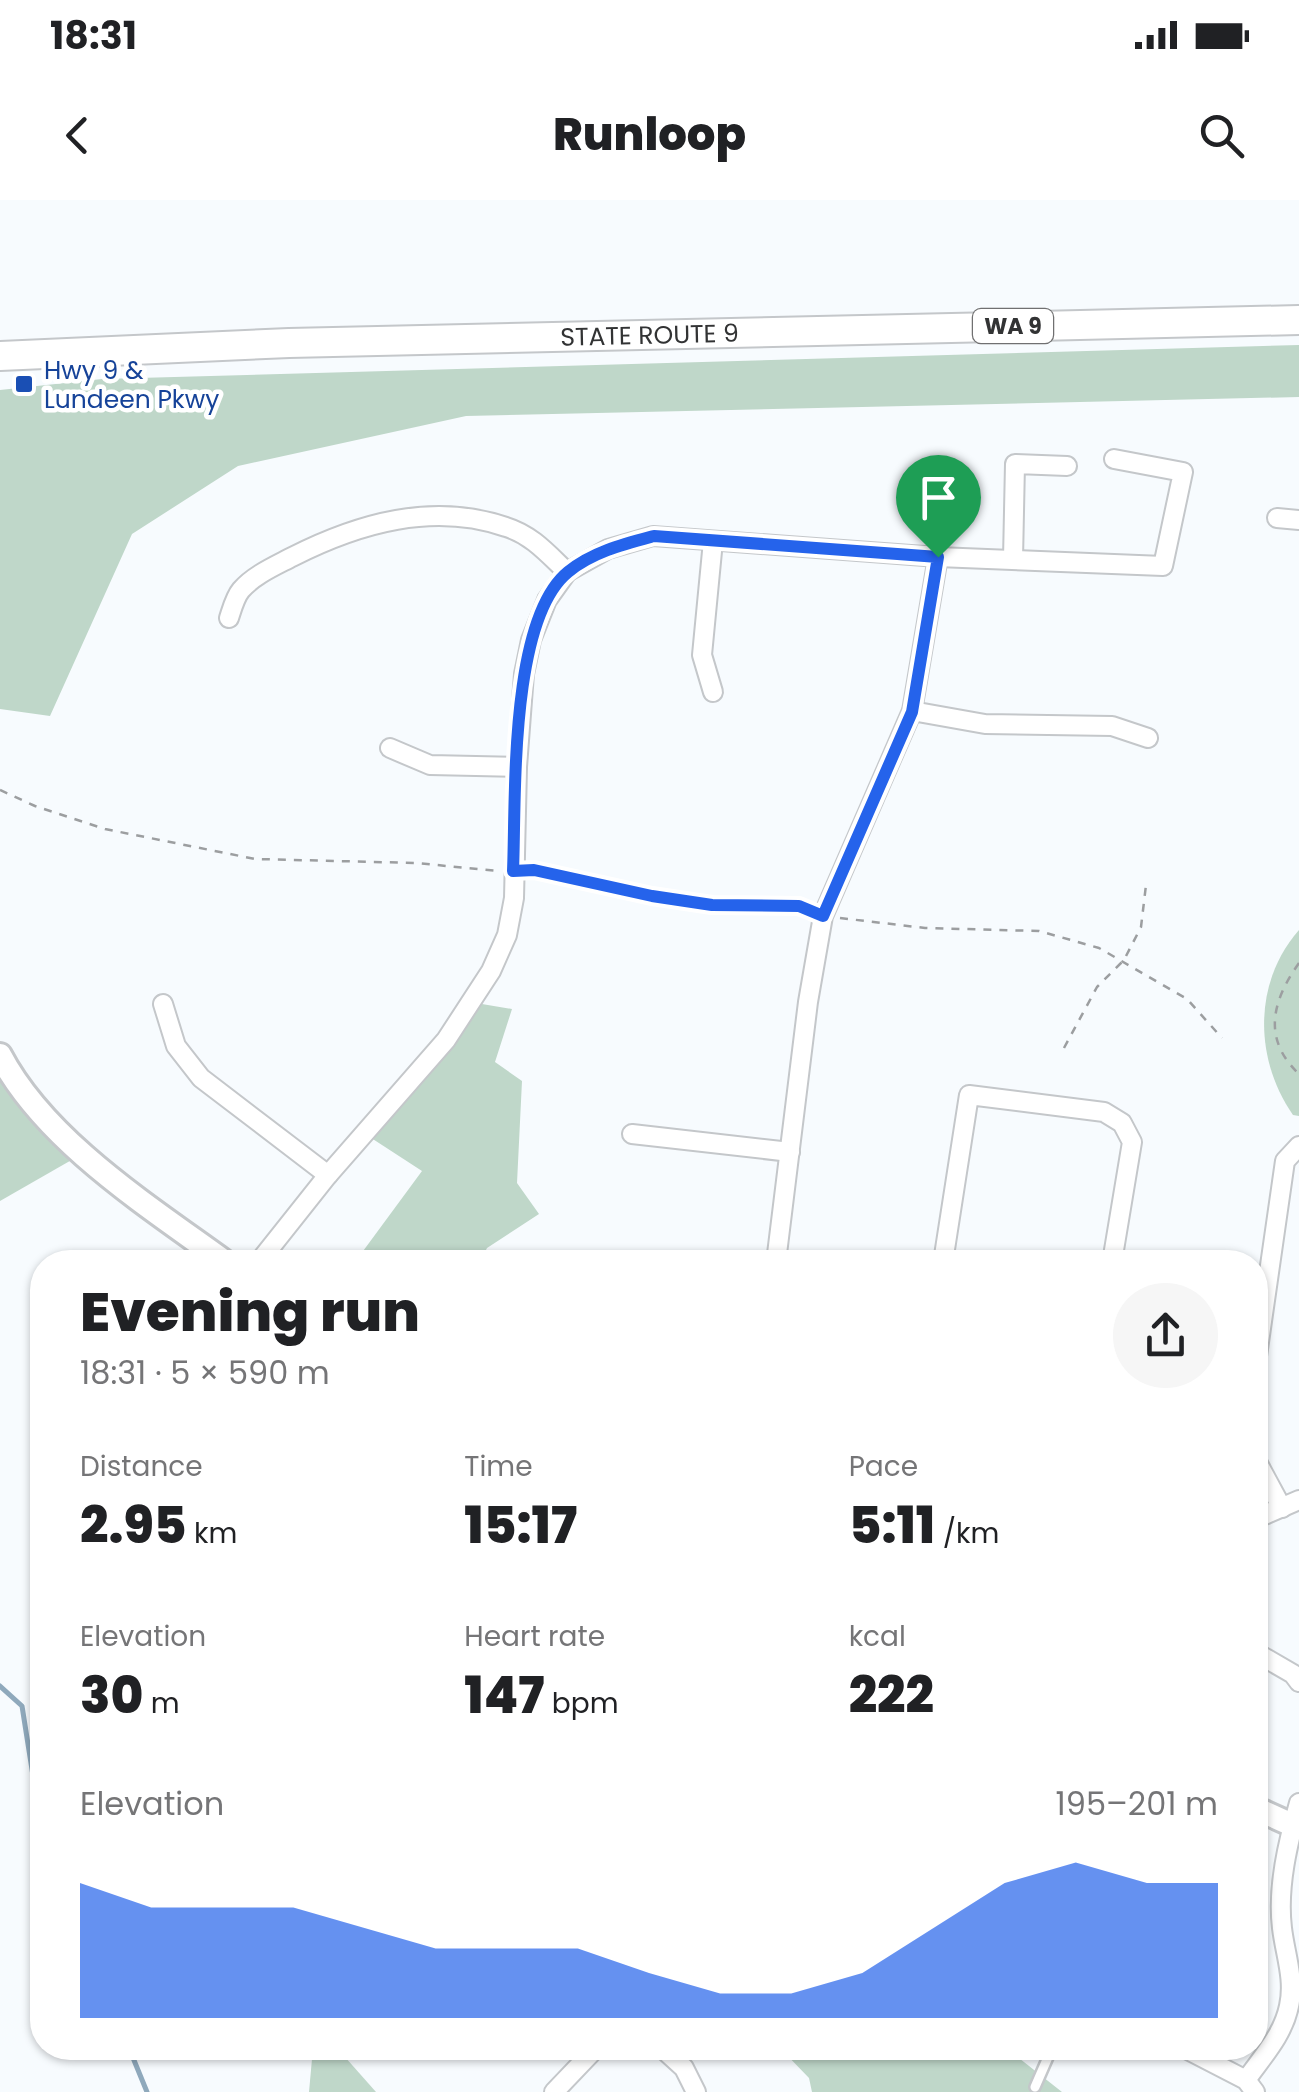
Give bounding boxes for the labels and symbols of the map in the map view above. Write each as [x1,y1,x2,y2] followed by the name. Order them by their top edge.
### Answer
[973,309,1053,343] road number: WA 9
[560,315,739,354] street label: STATE ROUTE 9
[44,353,219,417] place label: Hwy 9 & Lundeen Pkwy
[13,373,35,395] marker: Hwy 9 & Lundeen Pkwy
[896,455,981,558] pin

